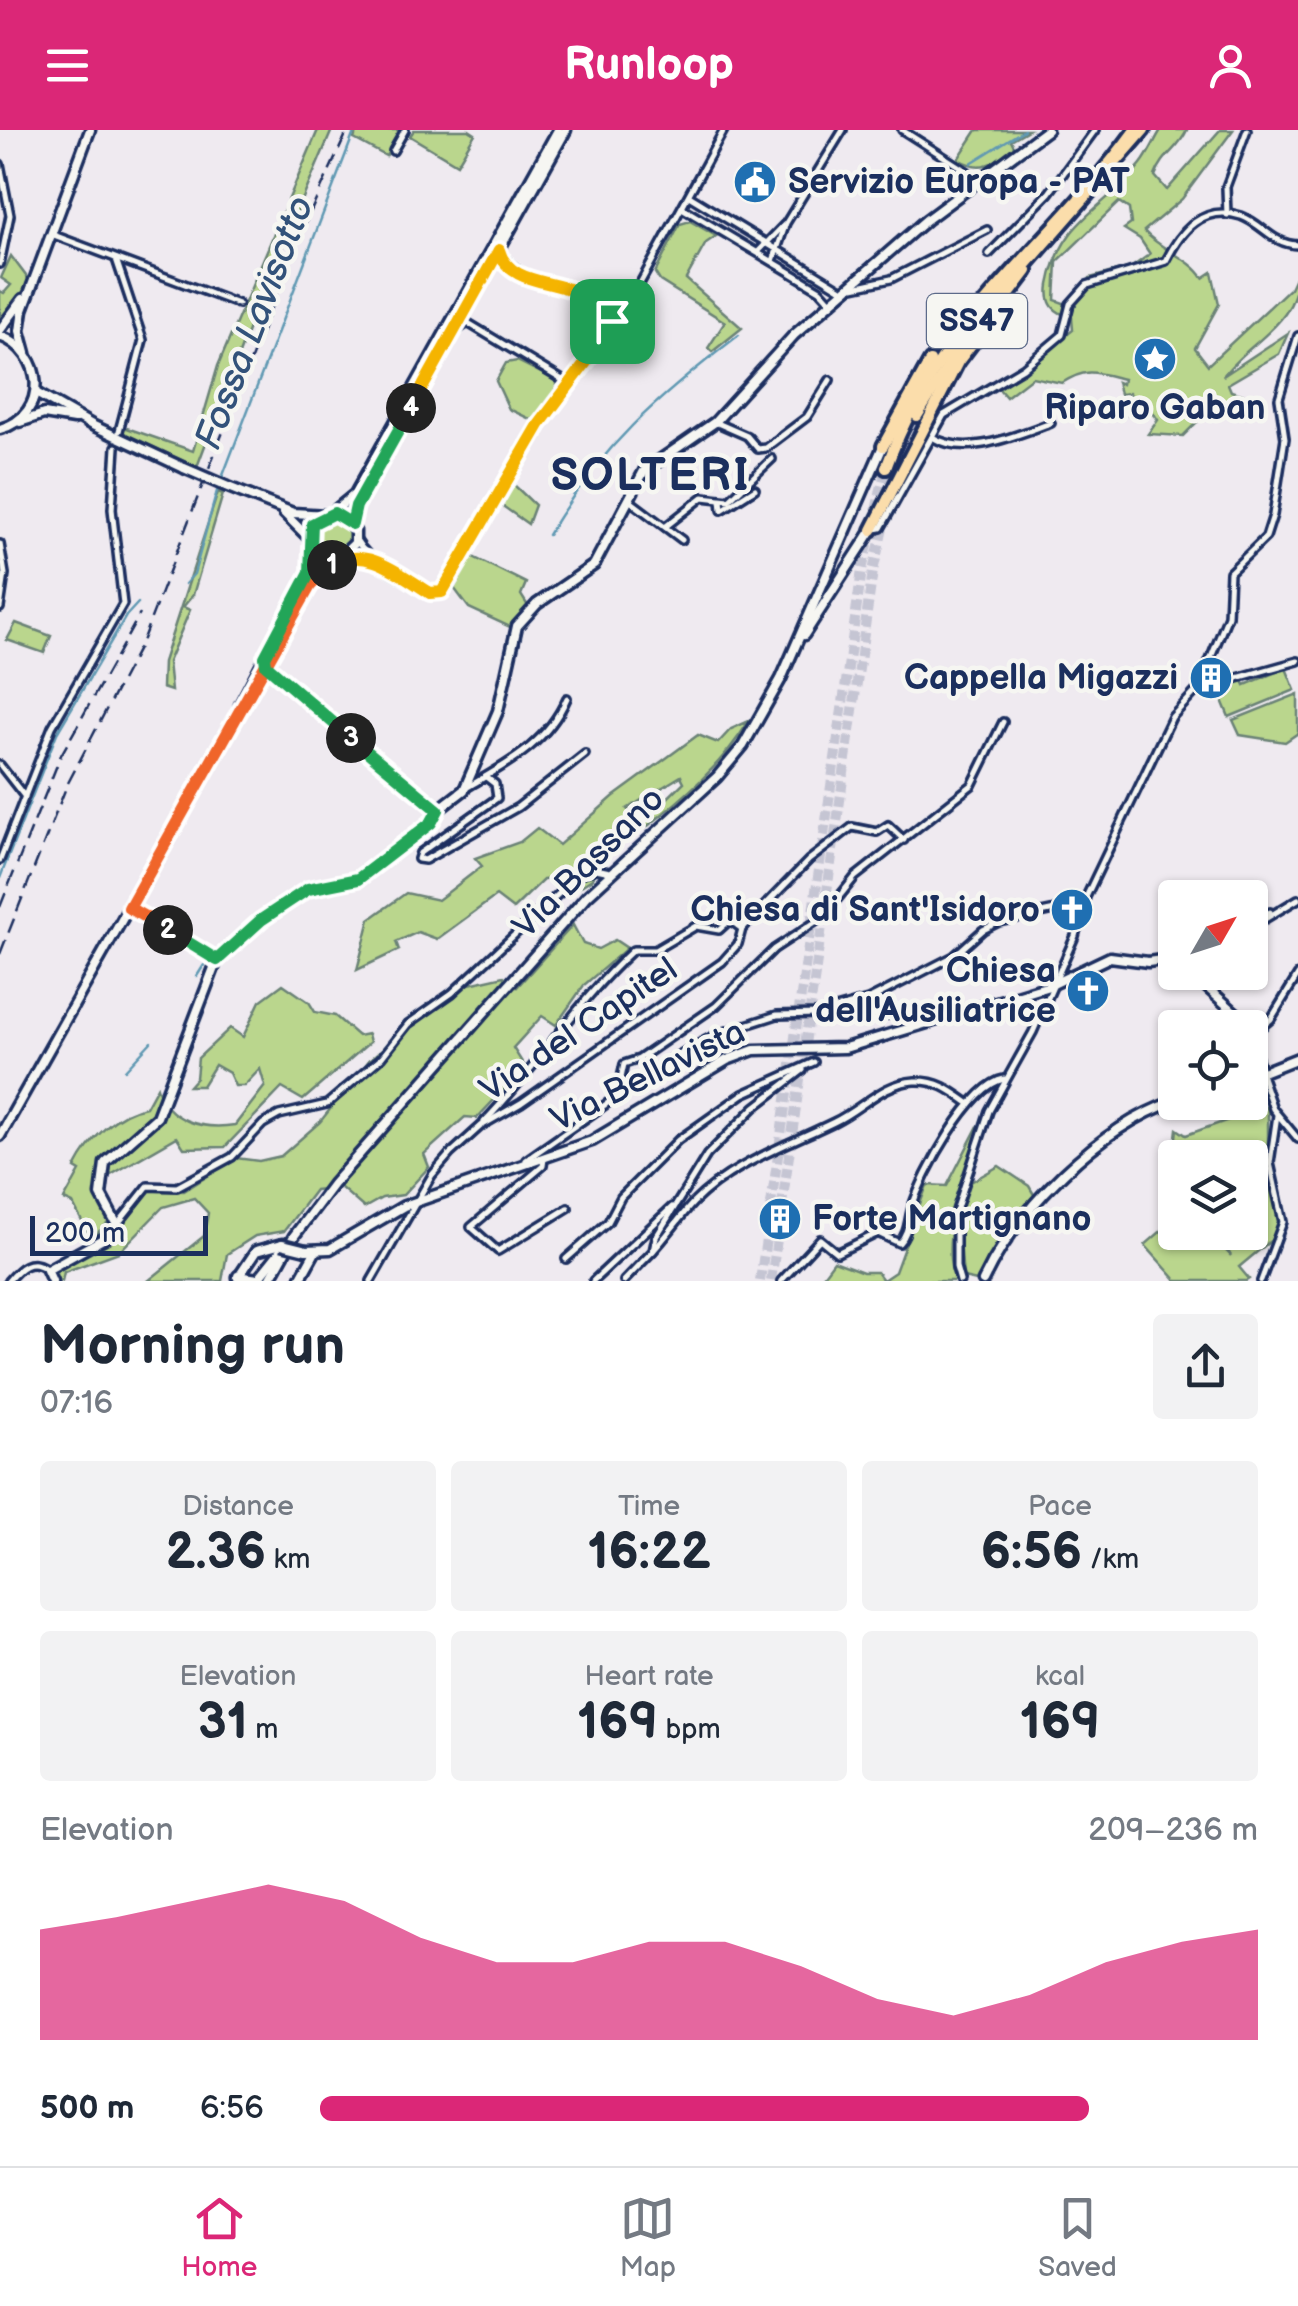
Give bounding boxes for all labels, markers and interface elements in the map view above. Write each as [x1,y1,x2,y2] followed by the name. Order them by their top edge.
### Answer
[40,38,95,93] icon: menu
[564,38,734,93] text: Runloop
[1203,38,1258,93] icon: person
[732,159,778,205] public building icon: Servizio Europa - PAT
[788,161,1130,204] place label: Servizio Europa - PAT
[186,190,324,456] water label: Fossa Lavisotto
[570,279,655,364] pin
[585,294,640,349] icon: arrive
[927,294,1027,348] road number: SS47
[1132,336,1178,382] place icon: Riparo Gaban
[386,383,436,433] pin: 4
[1044,387,1266,430] place label: Riparo Gaban
[403,391,419,424] text: 4
[551,449,751,504] district label: SOLTERI
[307,540,357,590] pin: 1
[326,548,338,581] text: 1
[1188,655,1234,701] building icon: Cappella Migazzi
[904,657,1178,700] place label: Cappella Migazzi
[326,713,376,763] pin: 3
[343,721,359,754] text: 3
[504,778,674,948] street label: Via Bassano
[1158,880,1268,990] north arrow
[1158,880,1268,1250] map controls
[1049,887,1095,933] church icon: Chiesa di Sant'Isidoro
[691,889,1040,932] place label: Chiesa di Sant'Isidoro
[143,905,193,955] pin: 2
[160,913,176,946] text: 2
[472,948,686,1112] street label: Via del Capitel
[815,950,1056,1033] place label: Chiesa dell'Ausiliatrice
[1065,968,1111,1014] church icon: Chiesa dell'Ausiliatrice
[544,1010,752,1142] street label: Via Bellavista
[1158,1010,1268,1120] button: locate
[1158,1140,1268,1250] button: layers
[757,1196,803,1242] building icon: Forte Martignano
[812,1198,1091,1241] place label: Forte Martignano
[30,1211,208,1256] scale bar
[45,1217,125,1250] text: 200 m
[40,1313,345,1380] text: Morning run
[1153,1314,1258,1419] button: share
[40,1384,113,1423] text: 07:16
[182,1490,294,1523] text: Distance
[618,1490,680,1523] text: Time
[1028,1490,1092,1523] text: Pace
[166,1523,266,1583] text: 2.36
[587,1523,711,1583] text: 16:22
[981,1523,1082,1583] text: 6:56
[266,1543,310,1576] text: km
[1082,1543,1139,1576] text: /km
[180,1660,296,1693] text: Elevation
[584,1660,714,1693] text: Heart rate
[1035,1660,1085,1693] text: kcal
[198,1693,248,1753] text: 31
[577,1693,658,1753] text: 169
[1020,1693,1100,1753] text: 169
[248,1713,278,1746] text: m
[658,1713,721,1746] text: bpm
[40,1811,173,1850] text: Elevation
[1088,1811,1258,1850] text: 209–236 m
[40,2089,134,2128] text: 500 m
[200,2089,264,2128] text: 6:56
[181,2191,257,2284] tab: Home
[620,2191,676,2284] tab: Map
[1038,2191,1117,2284] tab: Saved

